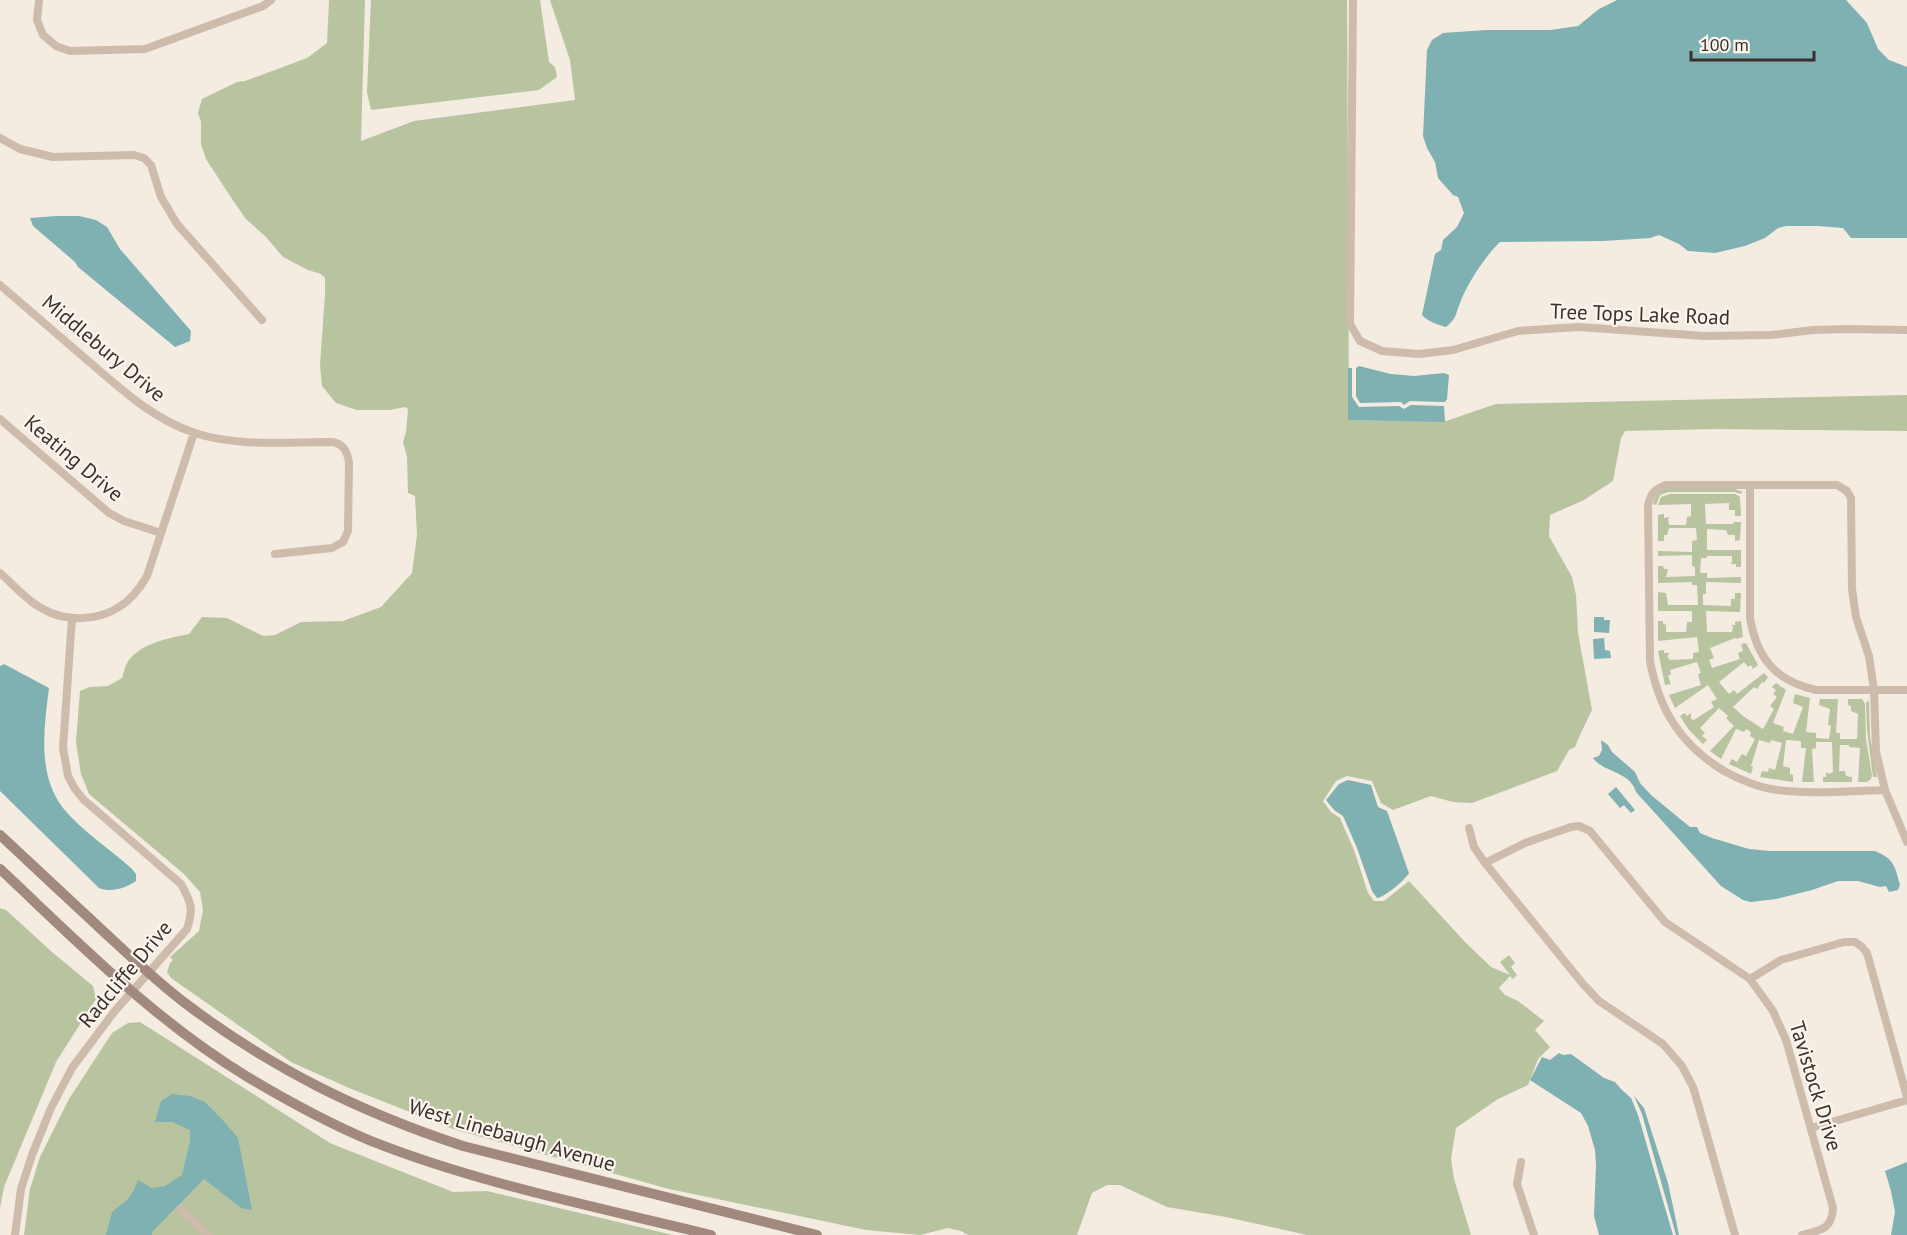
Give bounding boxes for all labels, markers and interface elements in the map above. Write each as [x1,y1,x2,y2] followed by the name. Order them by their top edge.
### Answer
[1691,24,1814,62] scale bar
[1700,33,1749,56] text: 100 m
[37,288,171,408] street label: Middlebury Drive
[1550,297,1730,331] street label: Tree Tops Lake Road
[19,409,129,507] street label: Keating Drive
[72,915,178,1033] street label: Radcliffe Drive
[1783,1018,1849,1154] street label: Tavistock Drive
[406,1093,618,1177] street label: West Linebaugh Avenue

